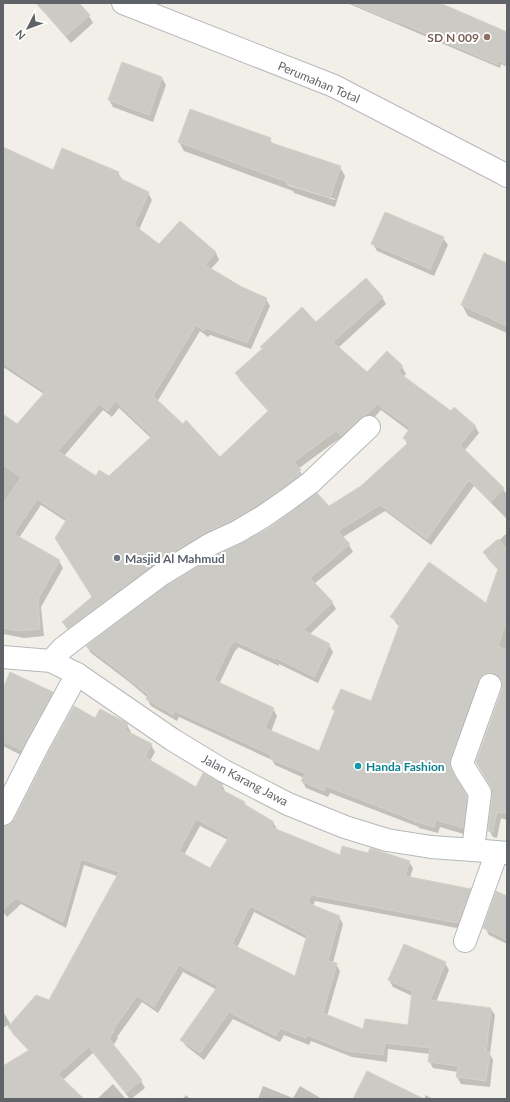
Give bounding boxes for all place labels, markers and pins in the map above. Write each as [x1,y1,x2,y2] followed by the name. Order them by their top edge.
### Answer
[427,30,479,45] place label: SD N 009
[482,32,492,42] marker: SD N 009
[125,551,225,566] place label: Masjid Al Mahmud
[112,553,122,563] marker: Masjid Al Mahmud
[366,759,445,774] place label: Handa Fashion
[353,761,363,771] marker: Handa Fashion

